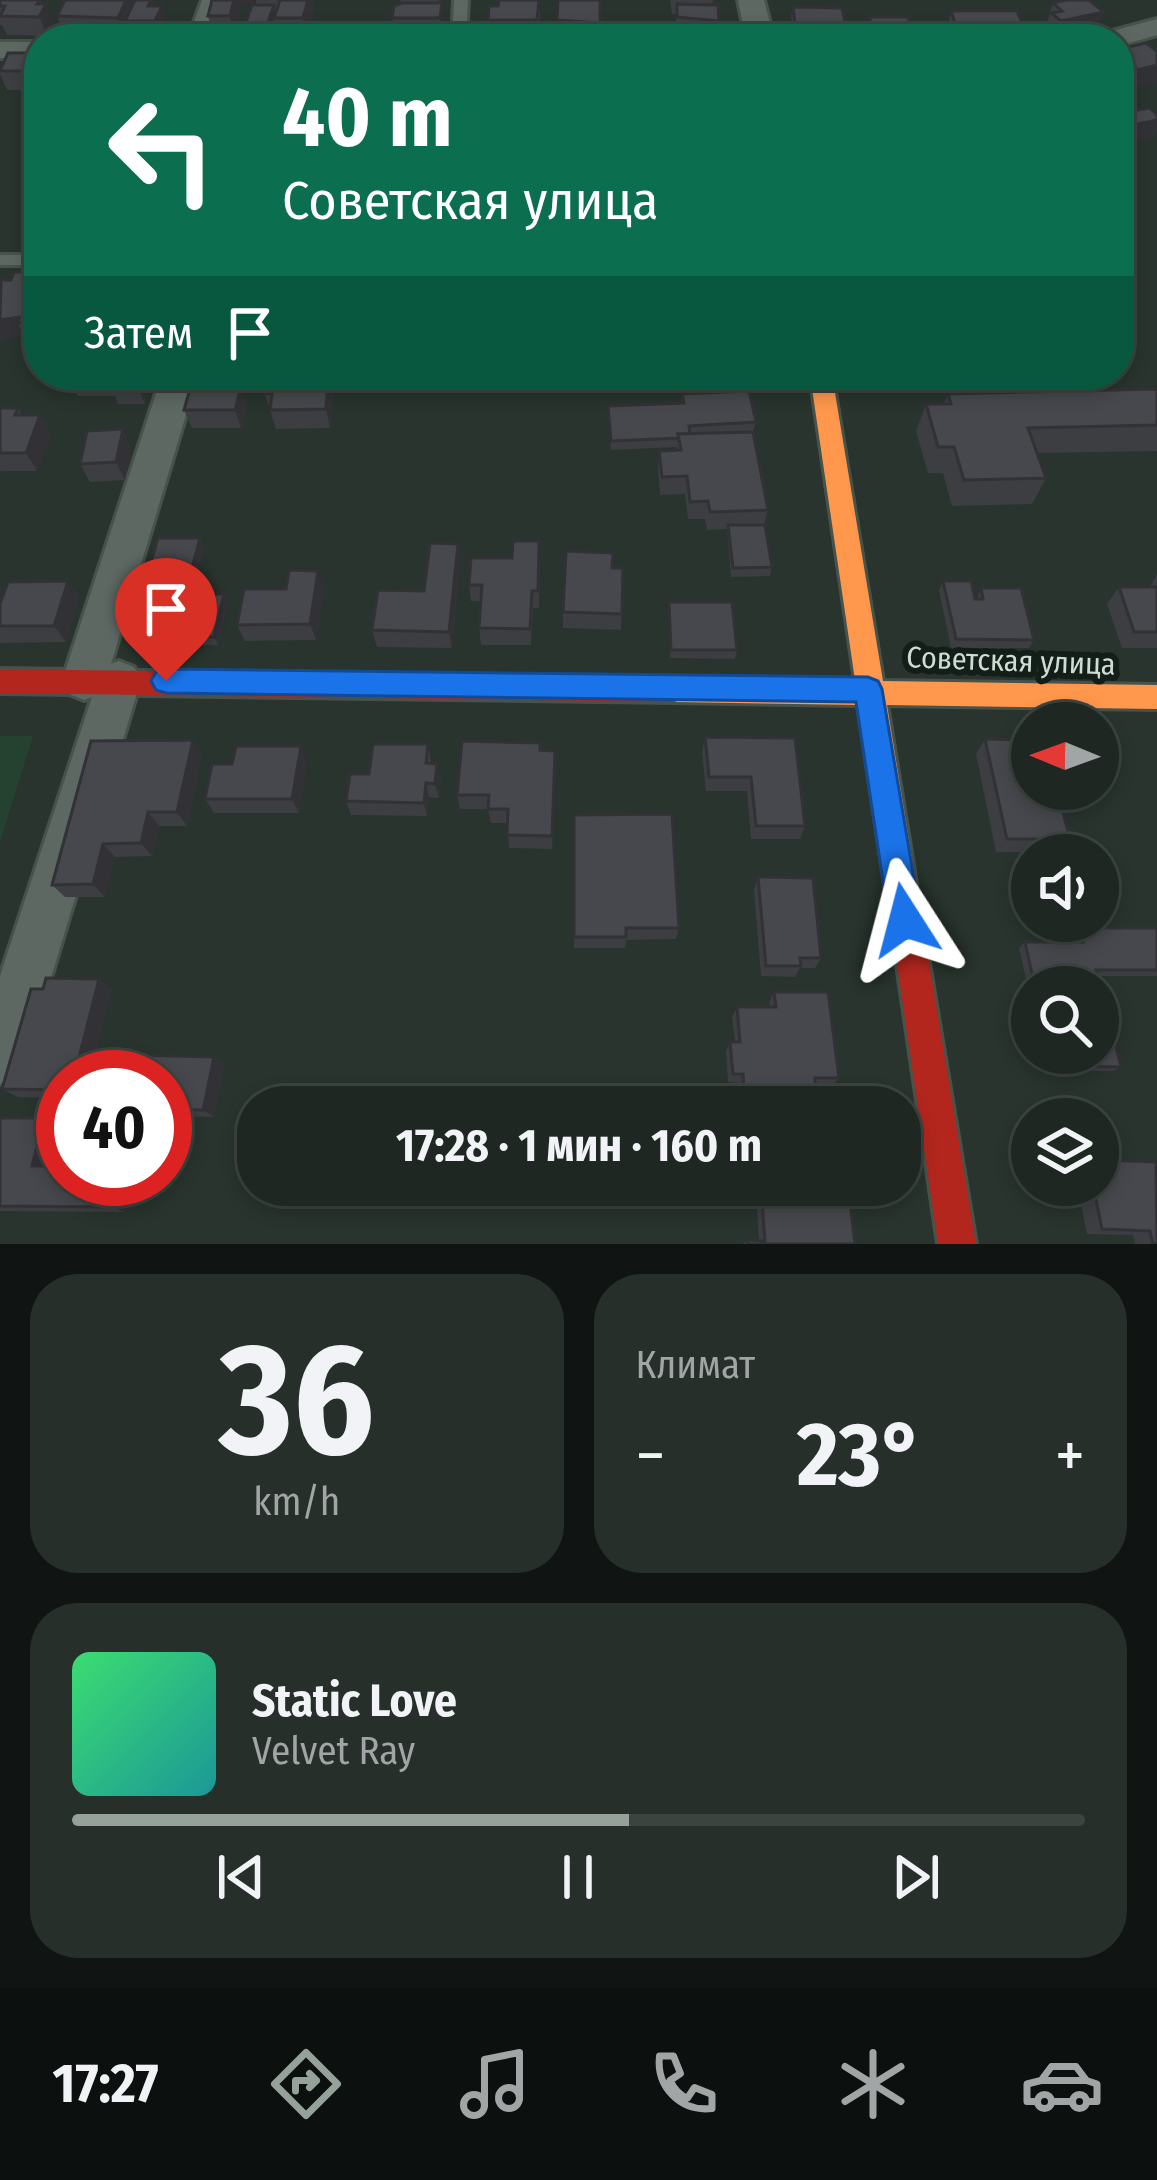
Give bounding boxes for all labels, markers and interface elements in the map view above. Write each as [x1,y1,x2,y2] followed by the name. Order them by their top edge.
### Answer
[282,67,453,168] text: 40 m
[84,72,240,228] icon: left
[282,169,659,233] text: Советская улица
[217,300,283,366] icon: arrive
[84,306,193,360] text: Затем
[115,558,217,681] pin
[133,576,199,642] icon: arrive
[906,639,1116,683] street label: Советская улица
[1011,702,1119,810] north arrow
[1011,702,1119,1206] map controls
[1011,834,1119,942] button: sound
[842,857,968,983] position arrow
[1011,966,1119,1074] button: search
[36,1050,192,1206] speed limit sign: 40
[1011,1098,1119,1206] button: layers
[396,1119,762,1173] text: 17:28 · 1 мин · 160 m
[219,1307,374,1494] text: 36
[636,1342,755,1388] text: Климат
[797,1401,923,1509] text: 23°
[636,1416,665,1495] text: −
[1055,1416,1085,1495] text: +
[253,1479,340,1525] text: km/h
[252,1674,457,1728] text: Static Love
[252,1728,415,1774] text: Velvet Ray
[208,1844,274,1910] icon: previous
[545,1844,611,1910] icon: pause
[883,1844,949,1910] icon: next
[264,2042,348,2126] icon: directions
[453,2042,537,2126] icon: music
[642,2042,726,2126] icon: phone
[831,2042,915,2126] icon: climate
[1020,2042,1104,2126] icon: car
[53,2052,159,2116] text: 17:27

